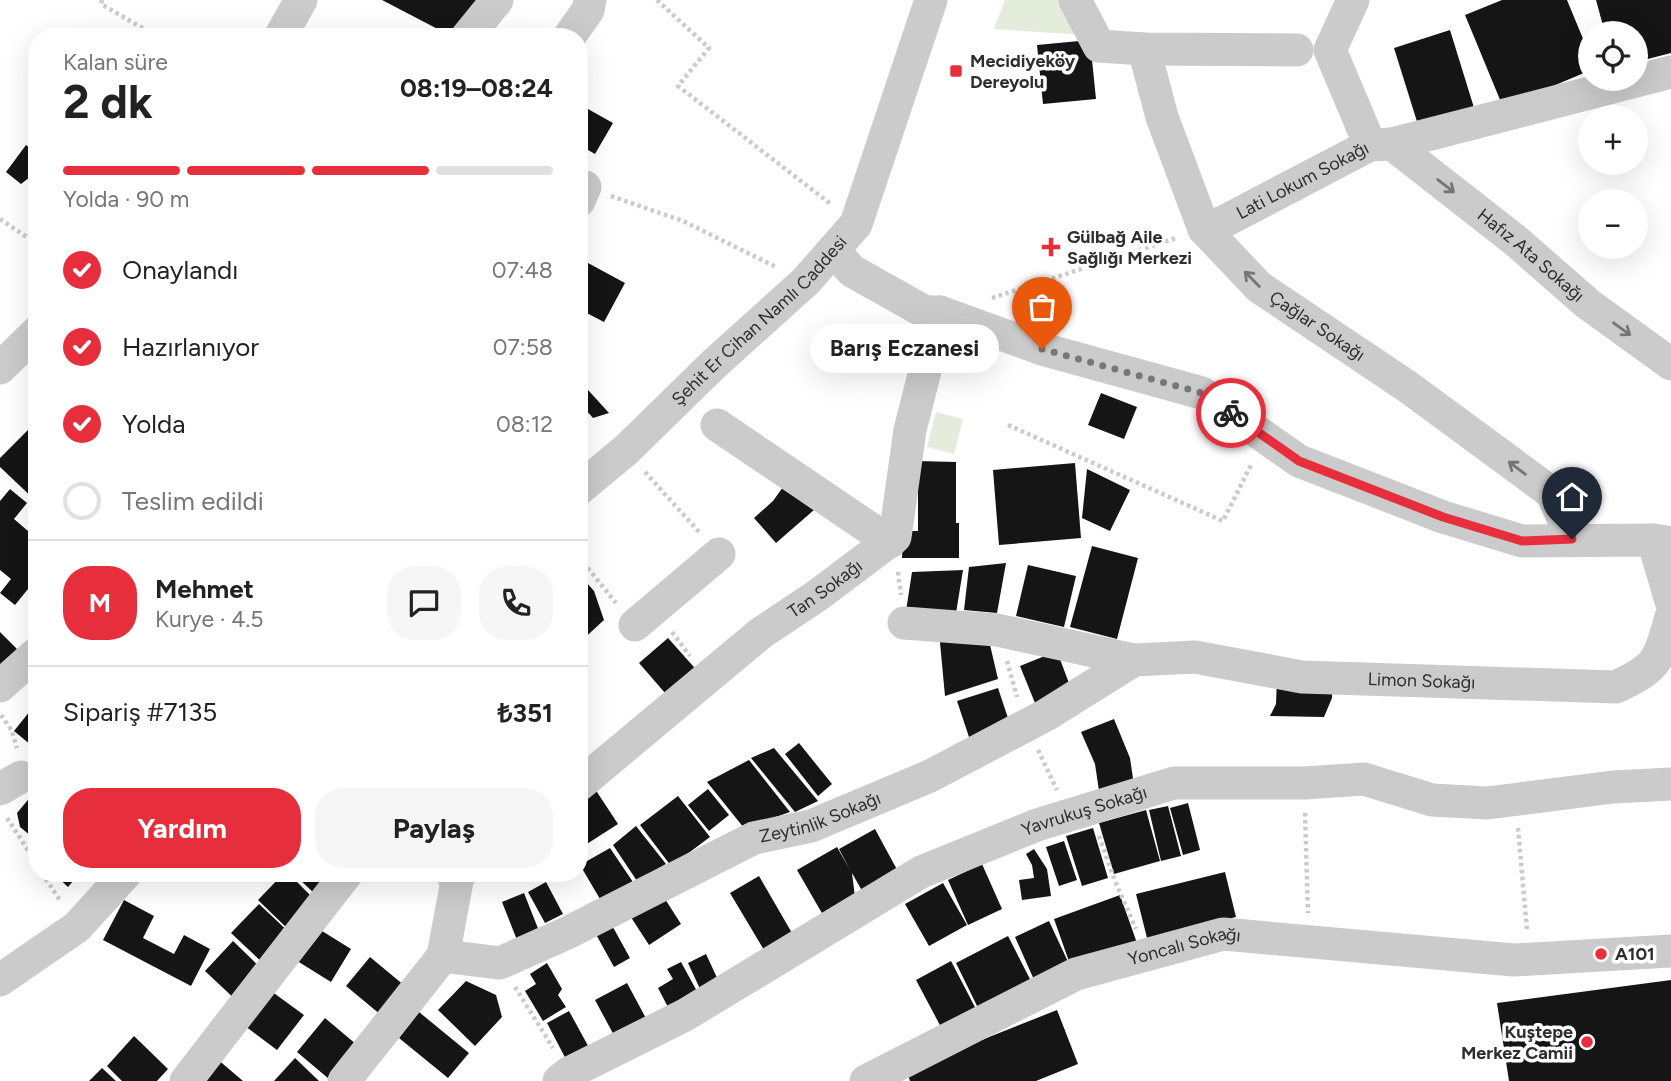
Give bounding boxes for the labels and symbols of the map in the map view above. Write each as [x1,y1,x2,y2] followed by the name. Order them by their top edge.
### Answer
[970,50,1076,93] place label: Mecidiyeköy Dereyolu
[948,63,964,79] marker: Mecidiyeköy Dereyolu
[1233,137,1372,224] street label: Lati Lokum Sokağı
[1436,178,1455,193] one-way arrow
[1473,204,1589,307] street label: Hafız Ata Sokağı
[1067,226,1192,269] place label: Gülbağ Aile Sağlığı Merkezi
[667,231,852,410] street label: Şehit Er Cihan Namlı Caddesi
[1041,237,1061,257] marker: Gülbağ Aile Sağlığı Merkezi
[1244,271,1261,288] one-way arrow
[1012,277,1072,349] pin
[1265,286,1369,366] street label: Çağlar Sokağı
[1612,322,1631,337] one-way arrow
[811,324,1000,374] callout: Barış Eczanesi
[1196,378,1266,448] courier
[1508,460,1527,475] one-way arrow
[1542,467,1602,539] pin
[784,555,867,623] street label: Tan Sokağı
[1367,668,1476,694] street label: Limon Sokağı
[1018,781,1150,841] street label: Yavrukuş Sokağı
[757,787,884,848] street label: Zeytinlik Sokağı
[1126,923,1242,970] street label: Yoncalı Sokağı
[1615,943,1655,965] place label: A101
[1593,946,1609,962] marker: A101
[1461,1021,1573,1064] place label: Kuştepe Merkez Camii
[1579,1034,1595,1050] marker: Kuştepe Merkez Camii

